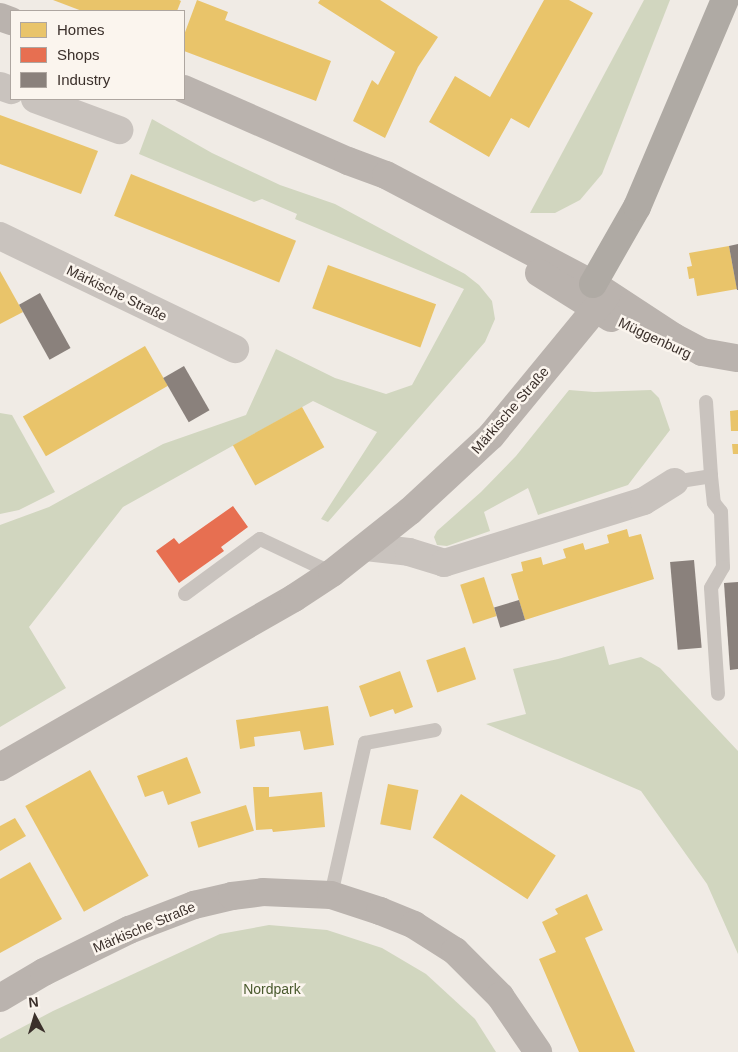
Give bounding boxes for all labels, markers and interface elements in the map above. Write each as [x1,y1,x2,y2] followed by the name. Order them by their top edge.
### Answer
[10,10,185,100] legend
[57,21,105,38] text: Homes
[57,46,100,63] text: Shops
[57,71,110,88] text: Industry
[64,261,170,325] street label: Märkische Straße
[616,314,694,362] street label: Müggenburg
[468,363,552,457] street label: Märkische Straße
[90,898,198,956] street label: Märkische Straße
[243,981,301,997] park label: Nordpark
[10,992,60,1042] north arrow
[28,994,39,1011] text: N

